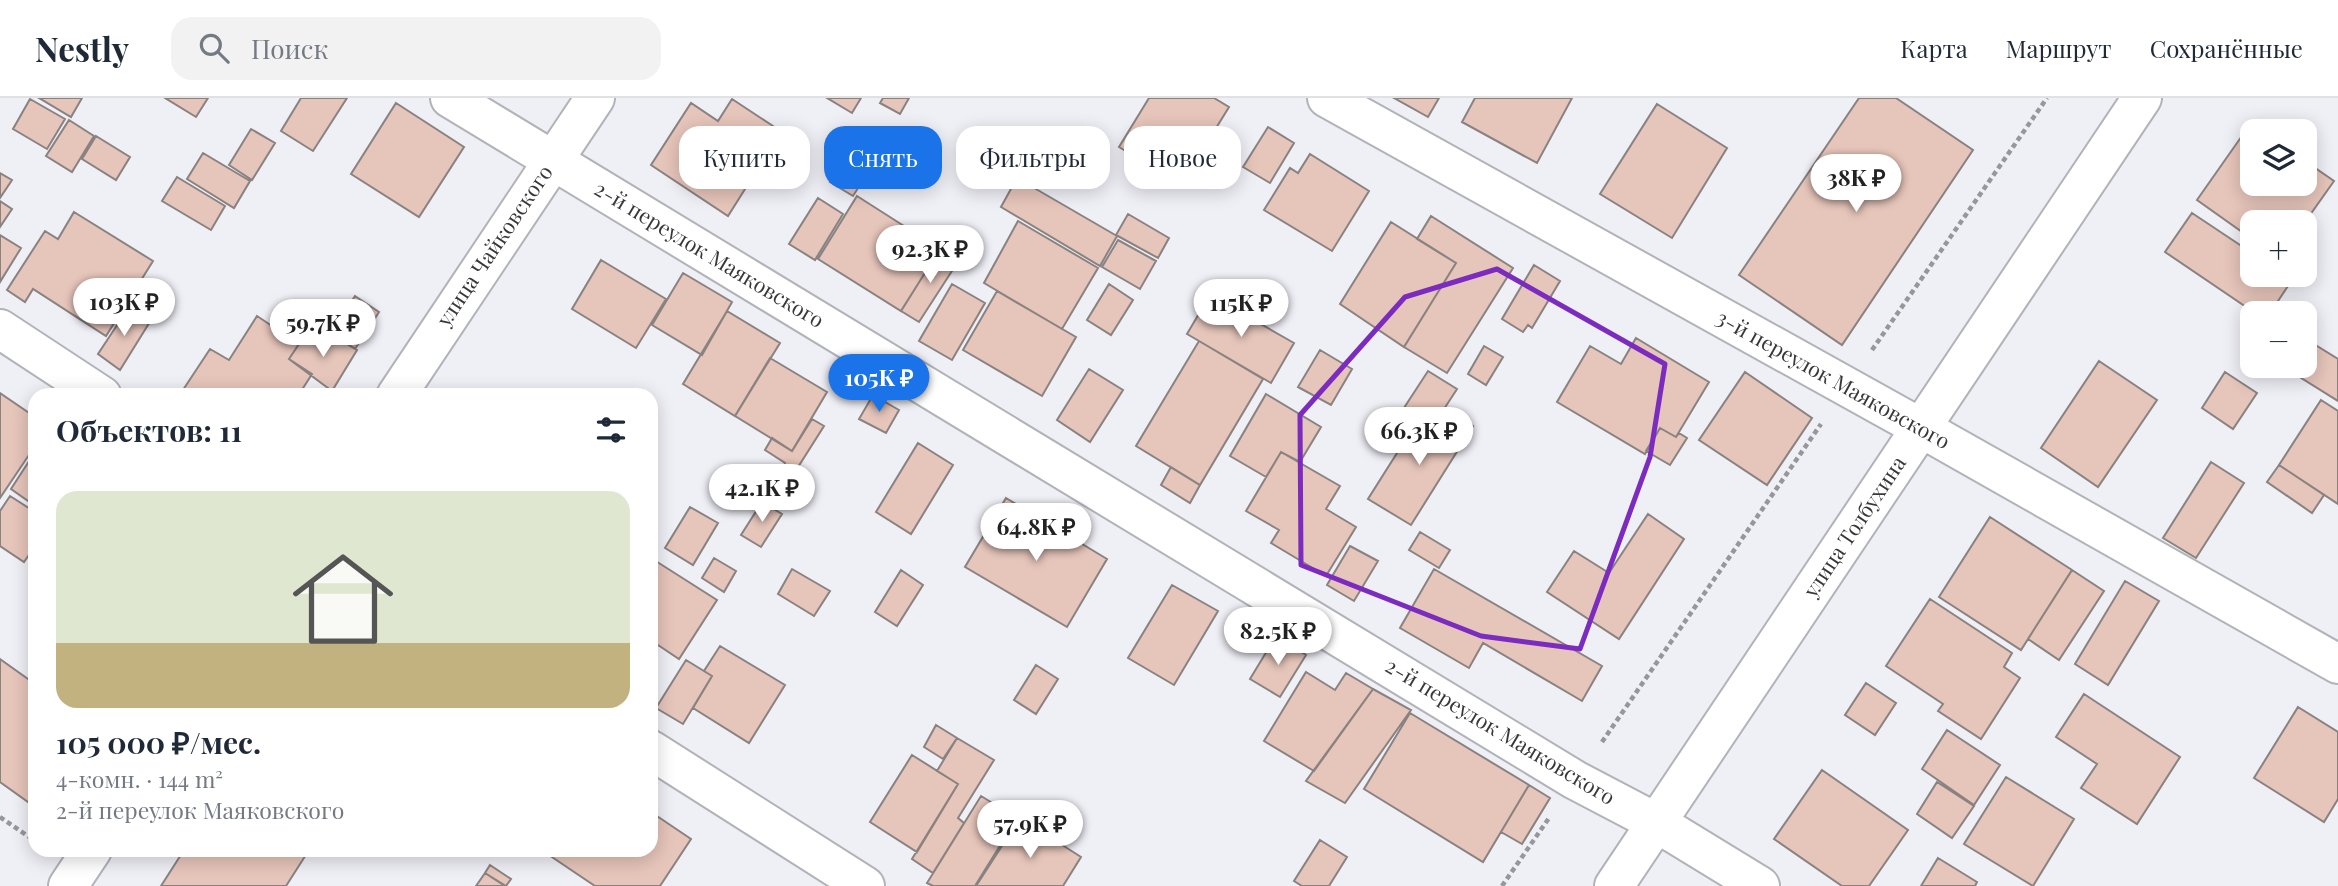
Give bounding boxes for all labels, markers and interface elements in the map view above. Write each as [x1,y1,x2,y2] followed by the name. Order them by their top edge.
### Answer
[171,17,661,80] search box
[35,26,129,70] text: Nestly
[195,29,233,67] icon: search
[251,31,328,66] text: Поиск
[1900,32,1968,64] text: Карта
[2006,32,2112,64] text: Маршрут
[2150,32,2303,64] text: Сохранённые
[2240,119,2317,378] map controls
[2240,119,2317,196] button: layers
[679,126,810,189] chip: Купить
[824,126,942,189] chip: Снять
[956,126,1110,189] chip: Фильтры
[1124,126,1241,189] chip: Новое
[1807,155,1905,214] pin: 38K ₽
[428,159,558,332] street label: улица Чайковского
[1826,161,1886,192] text: 38K ₽
[590,174,830,333] street label: 2-й переулок Маяковского
[2240,210,2317,287] button: +
[865,226,995,285] pin: 92.3K ₽
[892,232,968,263] text: 92.3K ₽
[67,278,181,338] pin: 103K ₽
[1184,280,1298,339] pin: 115K ₽
[89,285,159,316] text: 103K ₽
[1210,286,1272,317] text: 115K ₽
[258,300,388,359] pin: 59.7K ₽
[2240,301,2317,378] button: −
[1712,302,1956,454] street label: 3-й переулок Маяковского
[286,306,360,337] text: 59.7K ₽
[822,354,936,414] pin: 105K ₽
[844,361,914,392] text: 105K ₽
[1354,408,1484,467] pin: 66.3K ₽
[56,410,242,450] text: Объектов: 11
[592,411,630,449] icon: filters
[1380,414,1458,445] text: 66.3K ₽
[1795,449,1911,603] street label: улица Толбухина
[697,464,827,524] pin: 42.1K ₽
[725,471,799,502] text: 42.1K ₽
[971,504,1101,563] pin: 64.8K ₽
[996,510,1076,541] text: 64.8K ₽
[280,536,406,662] icon: home
[1213,608,1343,667] pin: 82.5K ₽
[1240,614,1316,645] text: 82.5K ₽
[1381,651,1621,810] street label: 2-й переулок Маяковского
[56,722,261,762] text: 105 000 ₽/мес.
[56,763,223,794] text: 4-комн. · 144 m²
[56,794,344,825] text: 2-й переулок Маяковского
[965,800,1095,860] pin: 57.9K ₽
[993,807,1067,838] text: 57.9K ₽

